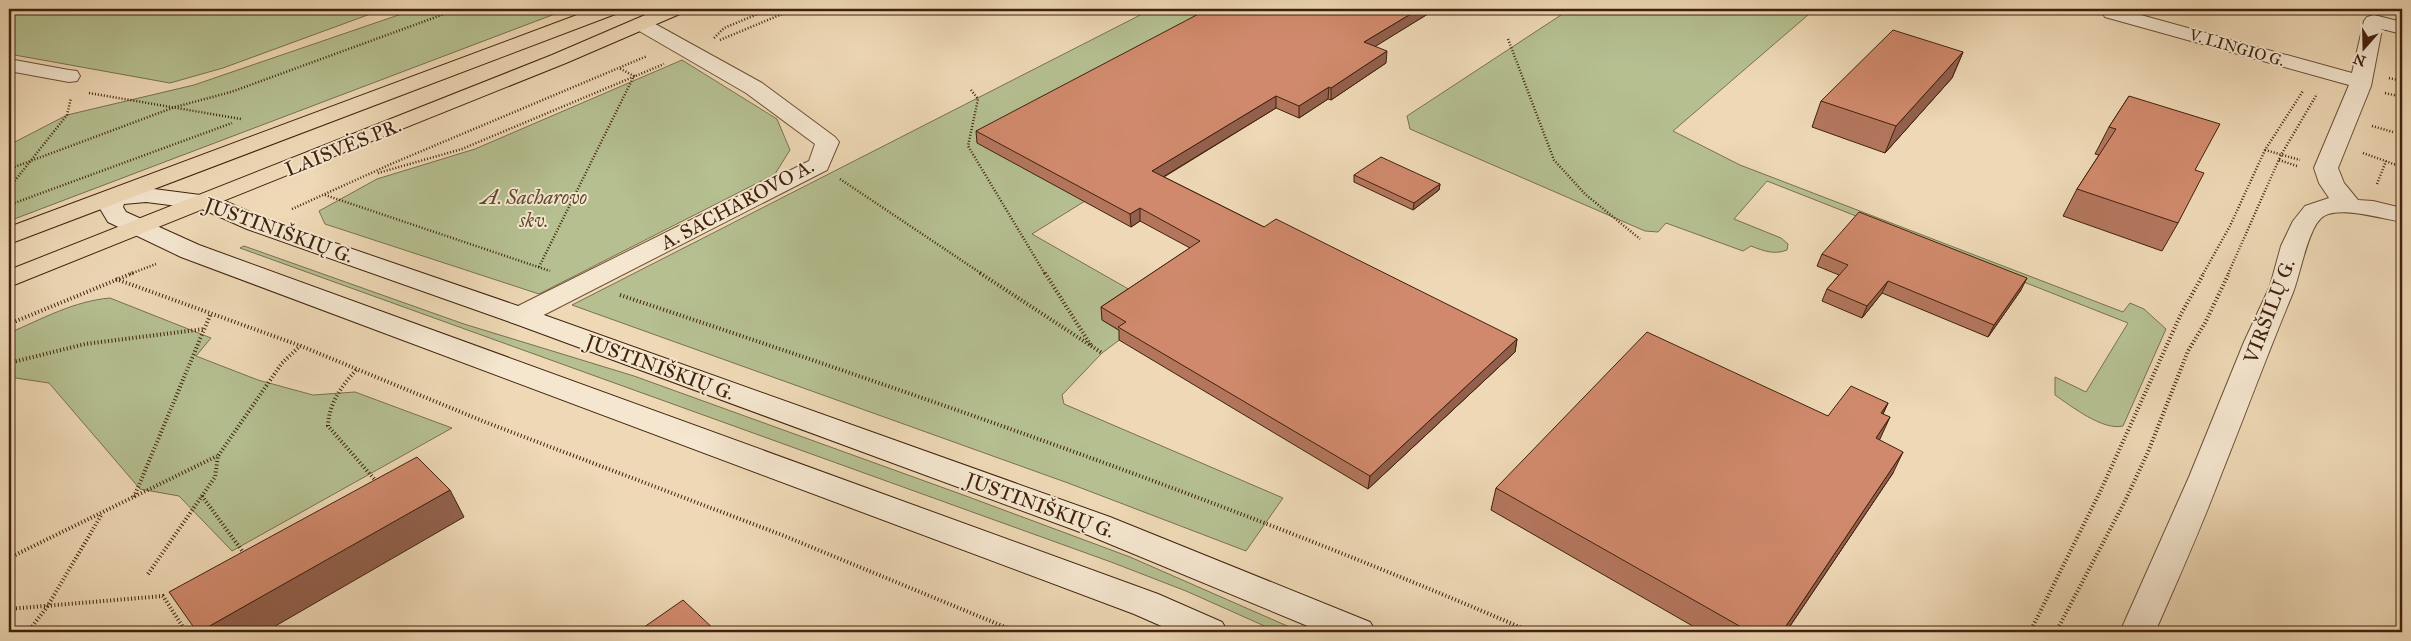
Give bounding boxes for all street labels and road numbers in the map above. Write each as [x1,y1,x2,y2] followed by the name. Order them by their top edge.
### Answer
[2186,25,2286,70] street label: V. LINGIO G.
[281,112,405,181] street label: LAISVĖS PR.
[655,154,818,255] street label: A. SACHAROVO A.
[199,190,357,269] street label: JUSTINIŠKIŲ G.
[2237,255,2300,367] street label: VIRŠILŲ G.
[580,327,738,406] street label: JUSTINIŠKIŲ G.
[960,465,1118,544] street label: JUSTINIŠKIŲ G.

